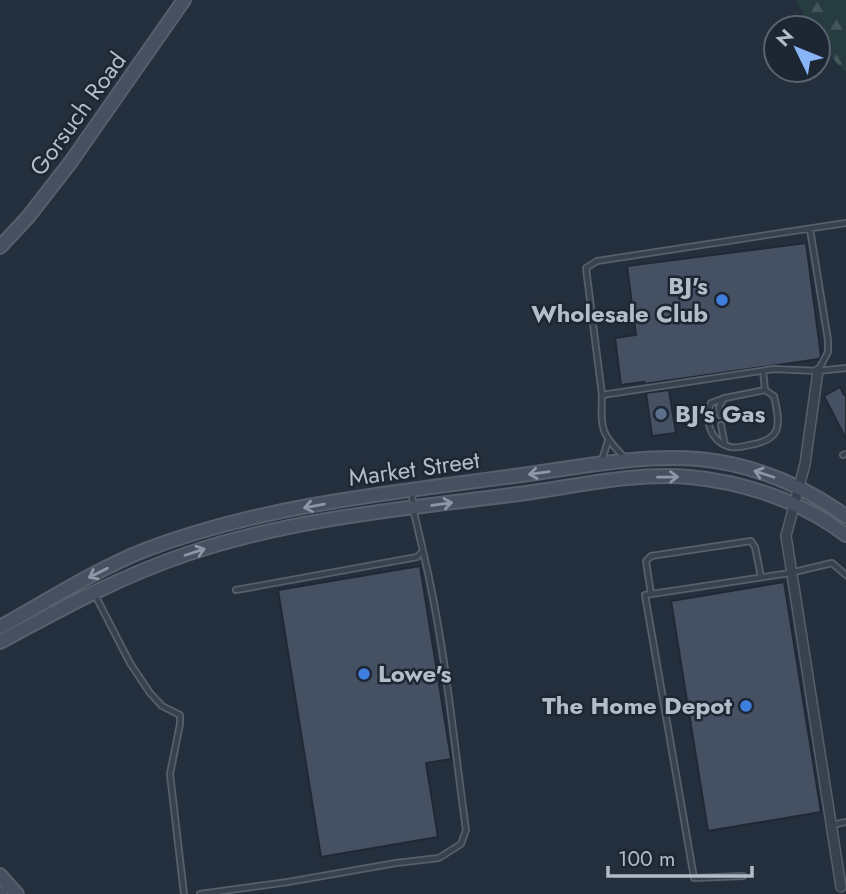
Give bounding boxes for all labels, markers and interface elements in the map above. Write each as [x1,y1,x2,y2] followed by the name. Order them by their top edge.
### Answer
[762,14,832,84] north arrow
[770,23,800,52] text: N
[21,45,134,183] street label: Gorsuch Road
[531,268,708,331] place label: BJ's Wholesale Club
[714,292,730,308] marker: BJ's Wholesale Club
[675,396,765,431] place label: BJ's Gas
[653,406,669,422] marker: BJ's Gas
[346,442,482,495] street label: Market Street
[528,466,551,479] one-way arrow
[753,466,775,479] one-way arrow
[656,470,679,483] one-way arrow
[430,498,453,511] one-way arrow
[303,500,326,513] one-way arrow
[184,544,206,557] one-way arrow
[88,566,108,580] one-way arrow
[378,656,451,691] place label: Lowe's
[356,666,372,682] marker: Lowe's
[542,688,732,723] place label: The Home Depot
[738,698,754,714] marker: The Home Depot
[608,834,752,878] scale bar
[618,844,675,874] text: 100 m

